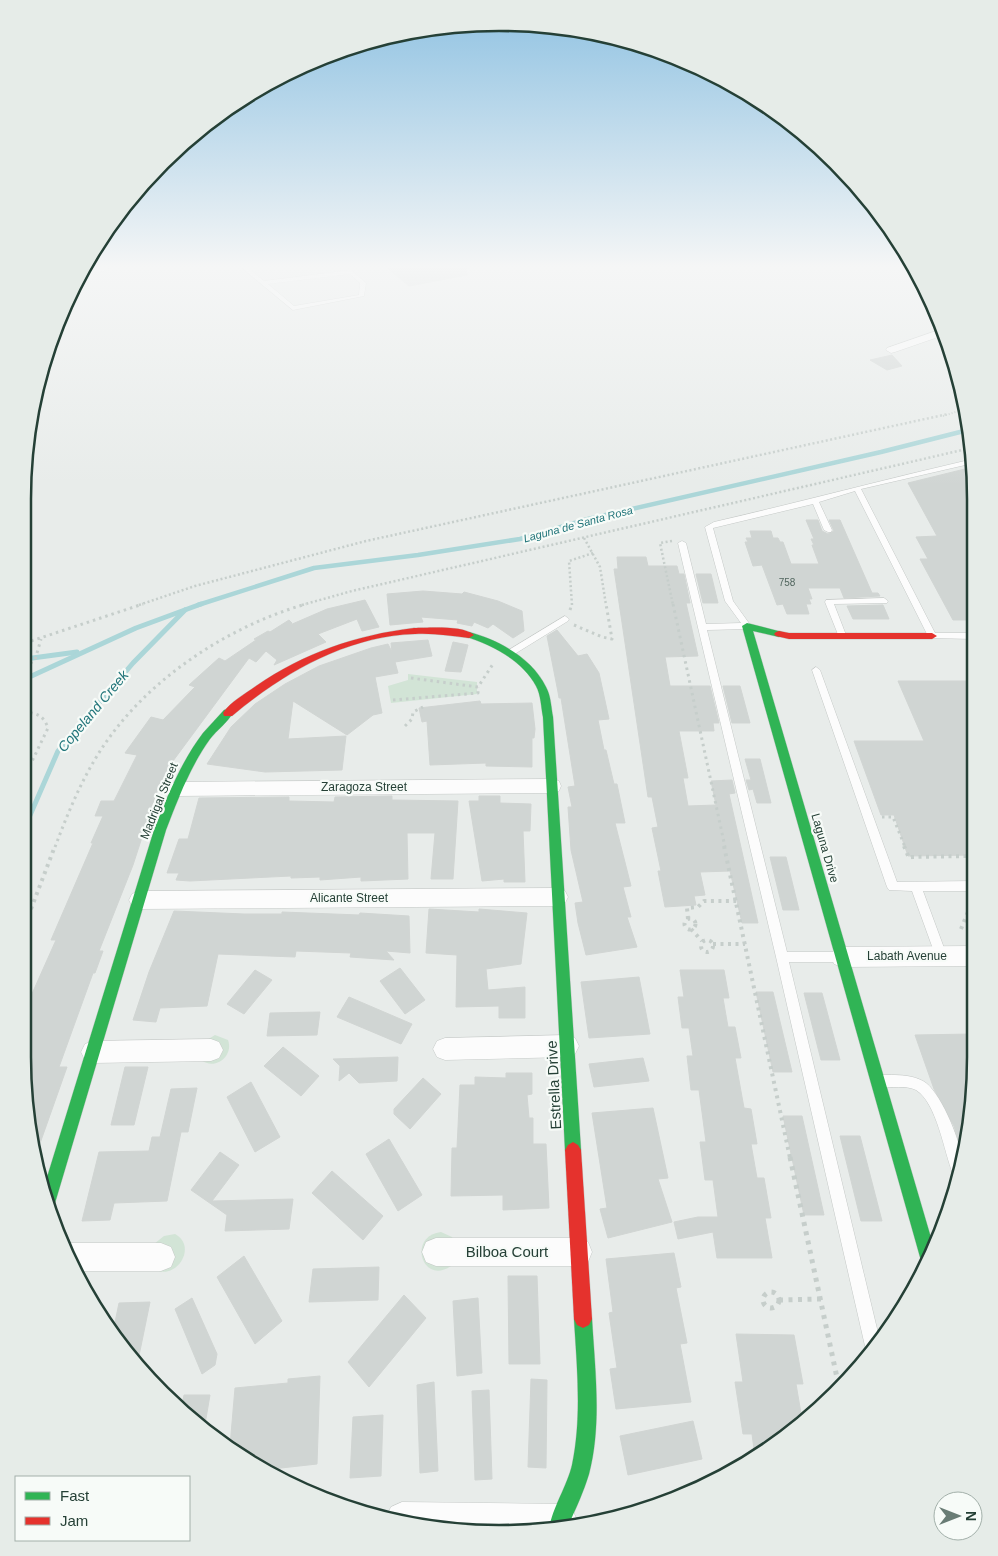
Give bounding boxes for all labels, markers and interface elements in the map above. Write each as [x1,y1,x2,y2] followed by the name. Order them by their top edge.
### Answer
[522,504,634,544] water label: Laguna de Santa Rosa
[779,577,796,588] house number: 758
[54,666,132,755] water label: Copeland Creek
[137,760,181,841] street label: Madrigal Street
[321,780,408,794] street label: Zaragoza Street
[808,812,842,885] street label: Laguna Drive
[310,891,389,905] street label: Alicante Street
[867,949,947,963] street label: Labath Avenue
[543,1040,564,1130] street label: Estrella Drive
[466,1243,549,1260] street label: Bilboa Court
[15,1476,190,1541] legend
[60,1487,90,1504] text: Fast
[933,1491,983,1541] north arrow
[963,1511,979,1521] text: N
[60,1512,88,1529] text: Jam

